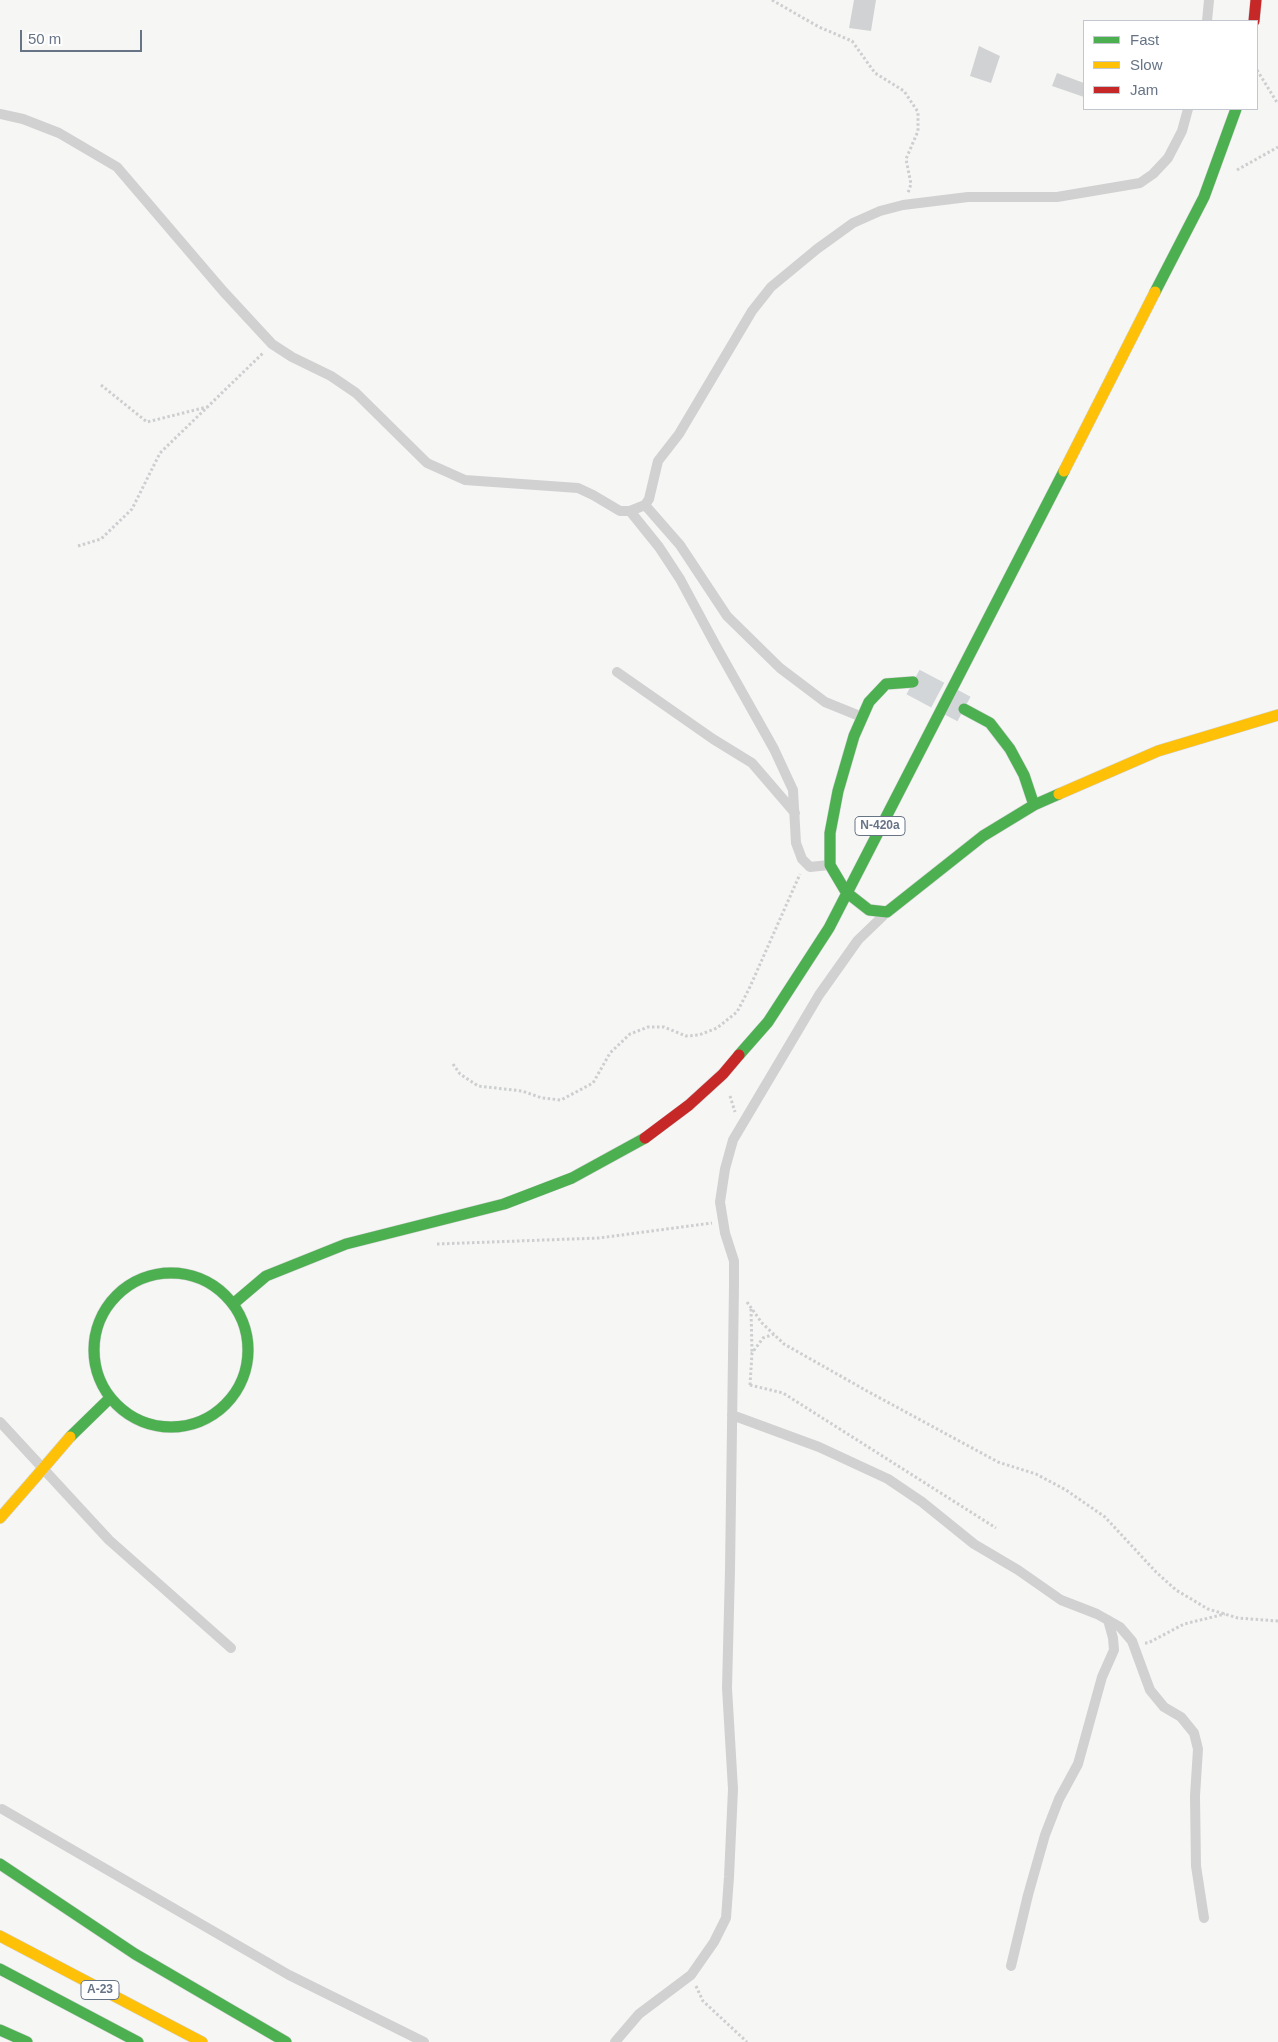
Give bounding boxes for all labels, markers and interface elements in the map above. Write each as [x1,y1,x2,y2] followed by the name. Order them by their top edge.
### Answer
[22,20,145,52] scale bar
[1083,20,1258,110] legend
[28,30,61,47] text: 50 m
[1130,31,1159,48] text: Fast
[1130,56,1163,73] text: Slow
[1130,81,1158,98] text: Jam
[855,816,905,836] road number: N-420a
[81,1980,119,2000] road number: A-23

